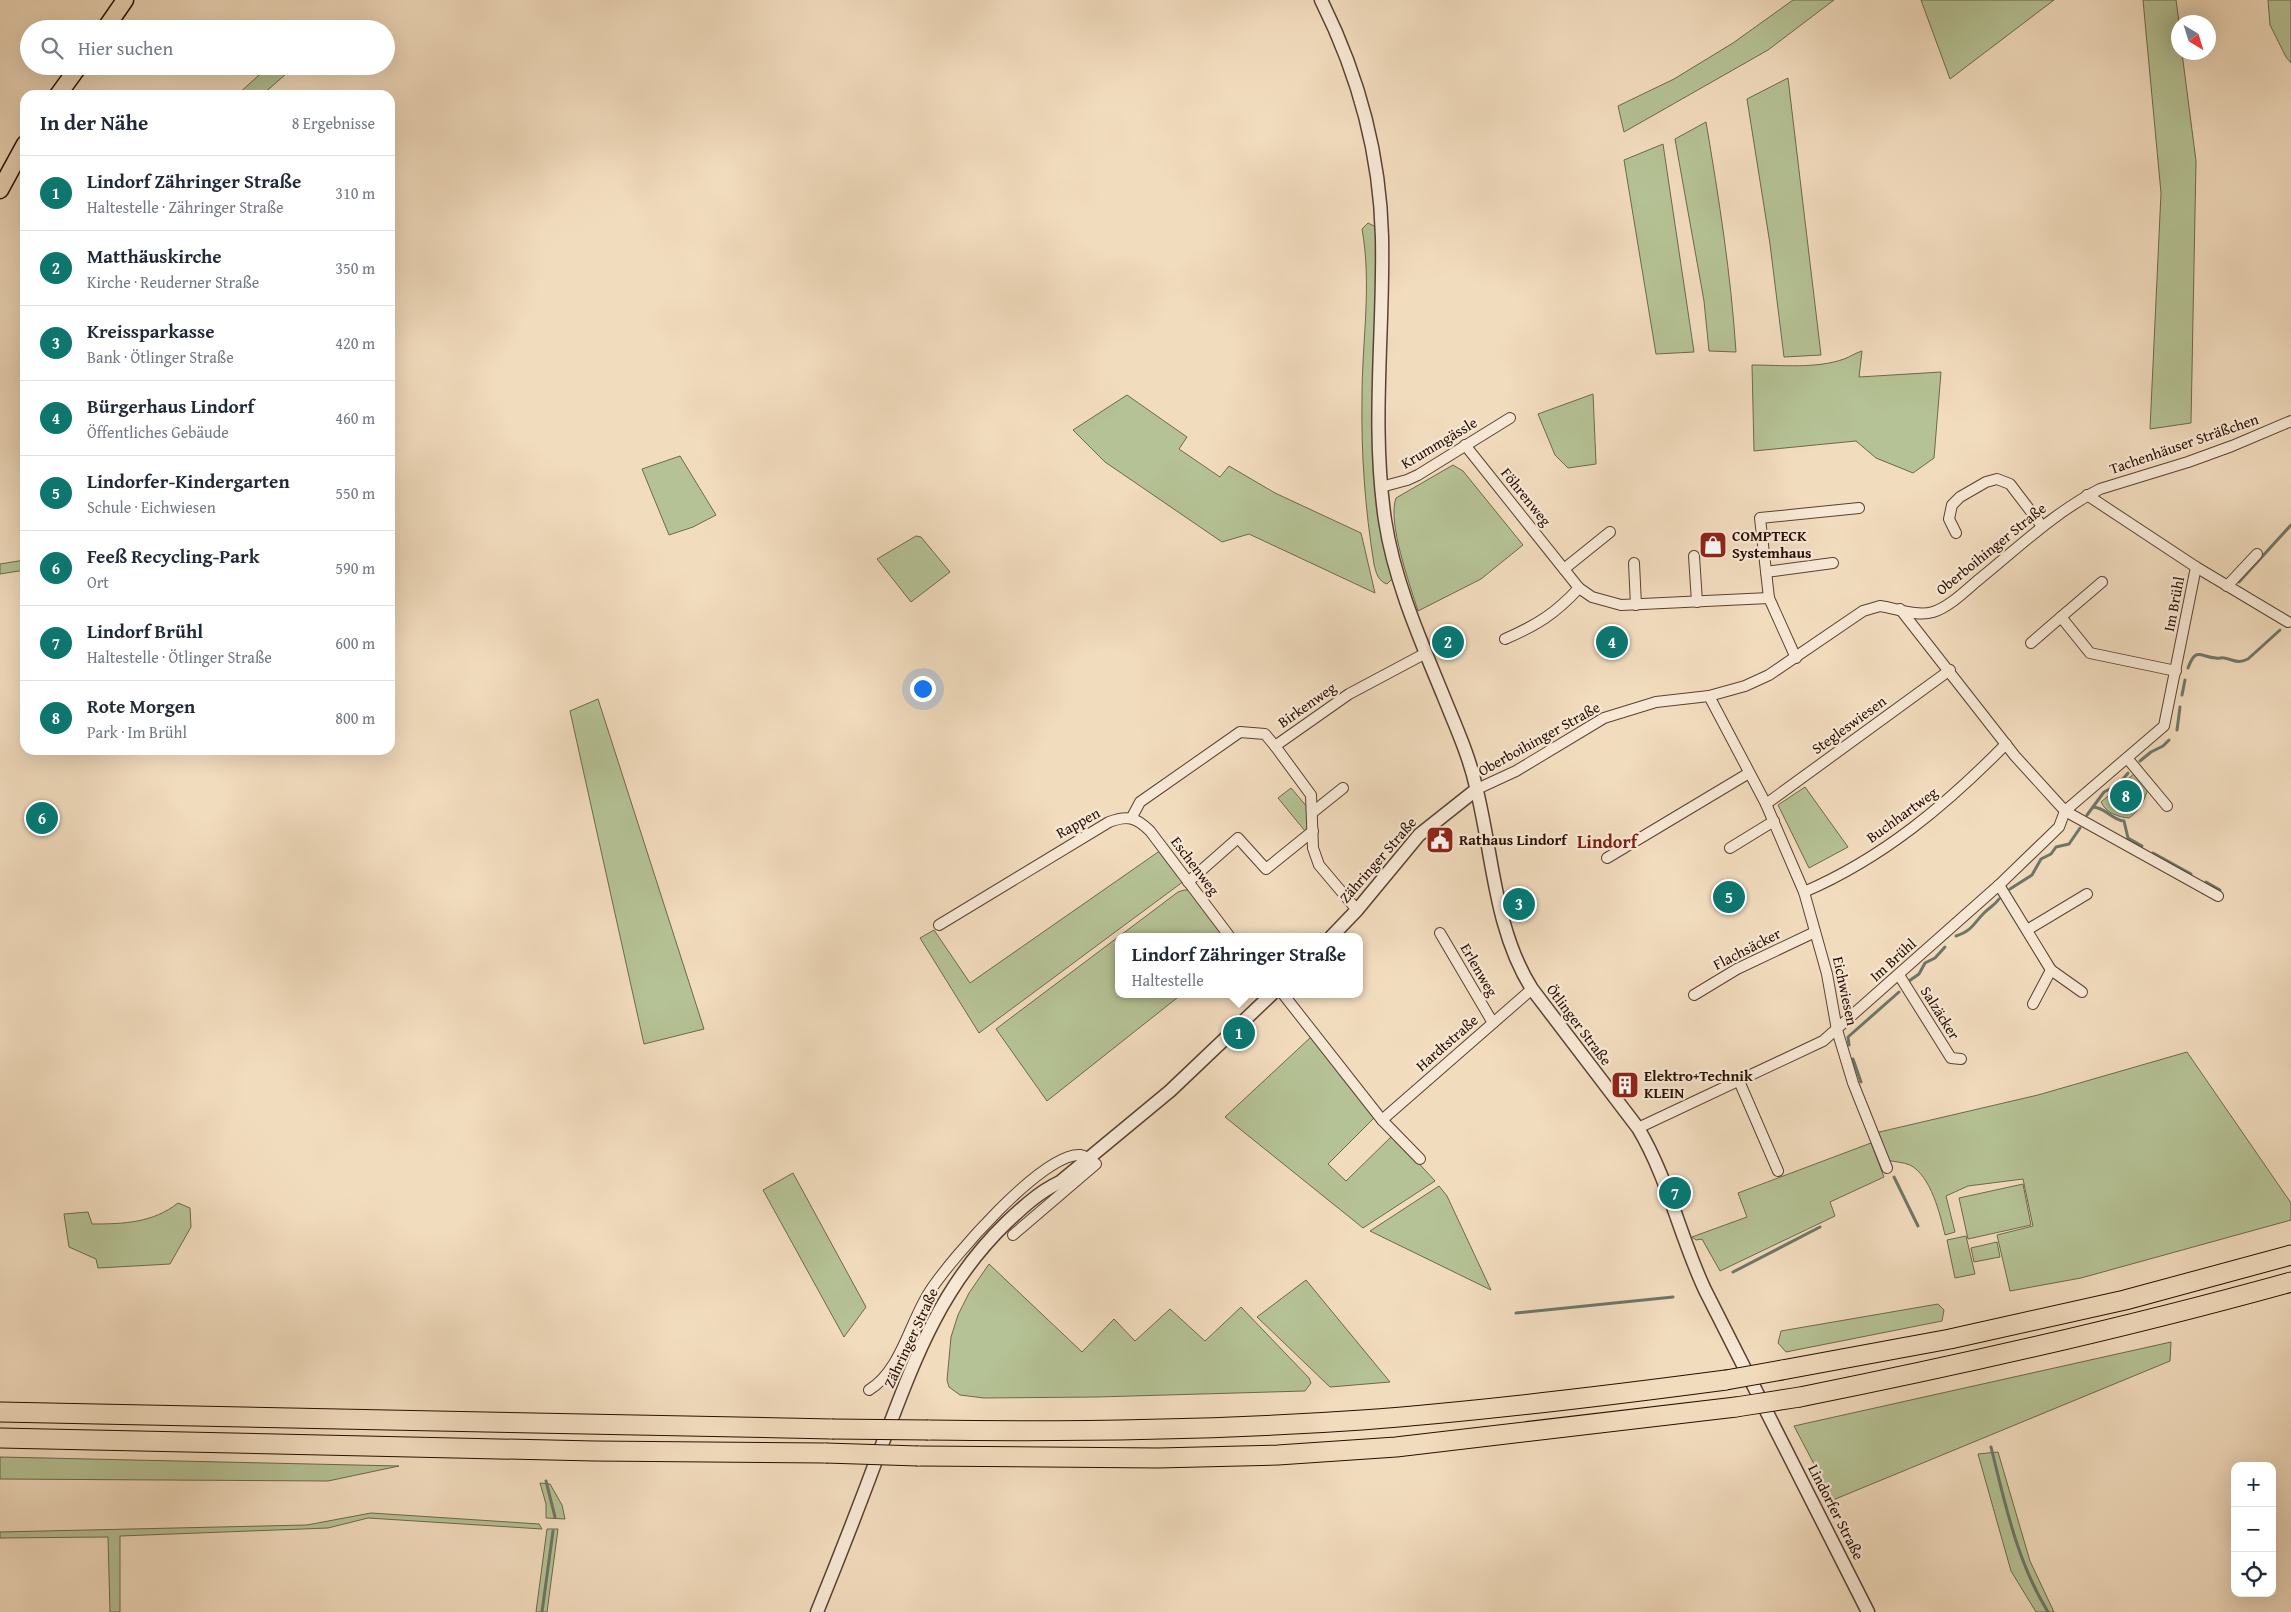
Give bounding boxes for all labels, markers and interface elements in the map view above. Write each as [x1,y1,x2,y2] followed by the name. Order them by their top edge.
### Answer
[2171,15,2216,60] north arrow
[20,20,395,75] search box
[38,34,66,62] icon: search
[78,34,173,62] text: Hier suchen
[40,107,148,138] text: In der Nähe
[292,111,375,135] text: 8 Ergebnisse
[87,167,301,195] text: Lindorf Zähringer Straße
[52,181,60,205] text: 1
[335,181,375,205] text: 310 m
[87,195,284,219] text: Haltestelle · Zähringer Straße
[87,242,222,270] text: Matthäuskirche
[52,256,60,280] text: 2
[335,256,375,280] text: 350 m
[87,270,259,294] text: Kirche · Reuderner Straße
[87,317,214,345] text: Kreissparkasse
[52,331,60,355] text: 3
[335,331,375,355] text: 420 m
[87,345,234,369] text: Bank · Ötlinger Straße
[87,392,254,420] text: Bürgerhaus Lindorf
[52,406,60,430] text: 4
[335,406,375,430] text: 460 m
[2107,408,2262,479] street label: Tachenhäuser Sträßchen
[1397,412,1481,474] street label: Krummgässle
[87,420,229,444] text: Öffentliches Gebäude
[1496,463,1557,531] street label: Föhrenweg
[87,467,290,495] text: Lindorfer-Kindergarten
[52,481,60,505] text: 5
[335,481,375,505] text: 550 m
[87,495,216,519] text: Schule · Eichwiesen
[1931,498,2050,600] street label: Oberboihinger Straße
[1732,525,1812,563] place label: COMPTECK Systemhaus
[1698,530,1728,560] shop icon: COMPTECK Systemhaus
[87,542,260,570] text: Feeß Recycling-Park
[52,556,60,580] text: 6
[335,556,375,580] text: 590 m
[87,570,109,594] text: Ort
[2158,575,2189,633] street label: Im Brühl
[87,617,203,645] text: Lindorf Brühl
[1432,623,1464,661] pin: 2
[1596,623,1628,661] pin: 4
[52,631,60,655] text: 7
[335,631,375,655] text: 600 m
[87,645,272,669] text: Haltestelle · Ötlinger Straße
[910,676,936,702] your location
[1273,677,1340,732] street label: Birkenweg
[1807,690,1891,759] street label: Stegleswiesen
[87,692,195,720] text: Rote Morgen
[1474,696,1603,781] street label: Oberboihinger Straße
[52,706,60,730] text: 8
[335,706,375,730] text: 800 m
[87,720,187,744] text: Park · Im Brühl
[2110,777,2142,815] pin: 8
[1862,781,1942,848] street label: Buchhartweg
[26,799,58,837] pin: 6
[1052,802,1104,843] street label: Rappen
[1334,812,1421,907] street label: Zähringer Straße
[1425,825,1455,855] public building icon: Rathaus Lindorf
[1577,828,1640,855] district label: Lindorf
[1459,829,1568,850] place label: Rathaus Lindorf
[1166,832,1225,900] street label: Eschenweg
[1713,878,1745,916] pin: 5
[1503,885,1535,923] pin: 3
[1709,923,1784,975] street label: Flachsäcker
[1115,933,1363,998] popup
[1865,933,1920,986] street label: Im Brühl
[1456,939,1503,1001] street label: Erlenweg
[1132,940,1346,968] text: Lindorf Zähringer Straße
[1828,954,1863,1028] street label: Eichwiesen
[1132,968,1204,992] text: Haltestelle
[1542,980,1617,1070] street label: Ötlinger Straße
[1916,982,1965,1043] street label: Salzäcker
[1411,1010,1482,1076] street label: Hardtstraße
[1223,1014,1255,1052] pin: 1
[1644,1065,1753,1103] place label: Elektro+Technik KLEIN
[1610,1070,1640,1100] building icon: Elektro+Technik KLEIN
[1659,1174,1691,1212] pin: 7
[878,1284,943,1391] street label: Zähringer Straße
[1803,1460,1870,1563] street label: Lindorfer Straße
[2231,1462,2276,1597] map controls
[2231,1462,2276,1507] button: +
[2231,1507,2276,1552] button: −
[2231,1552,2276,1597] button: locate

